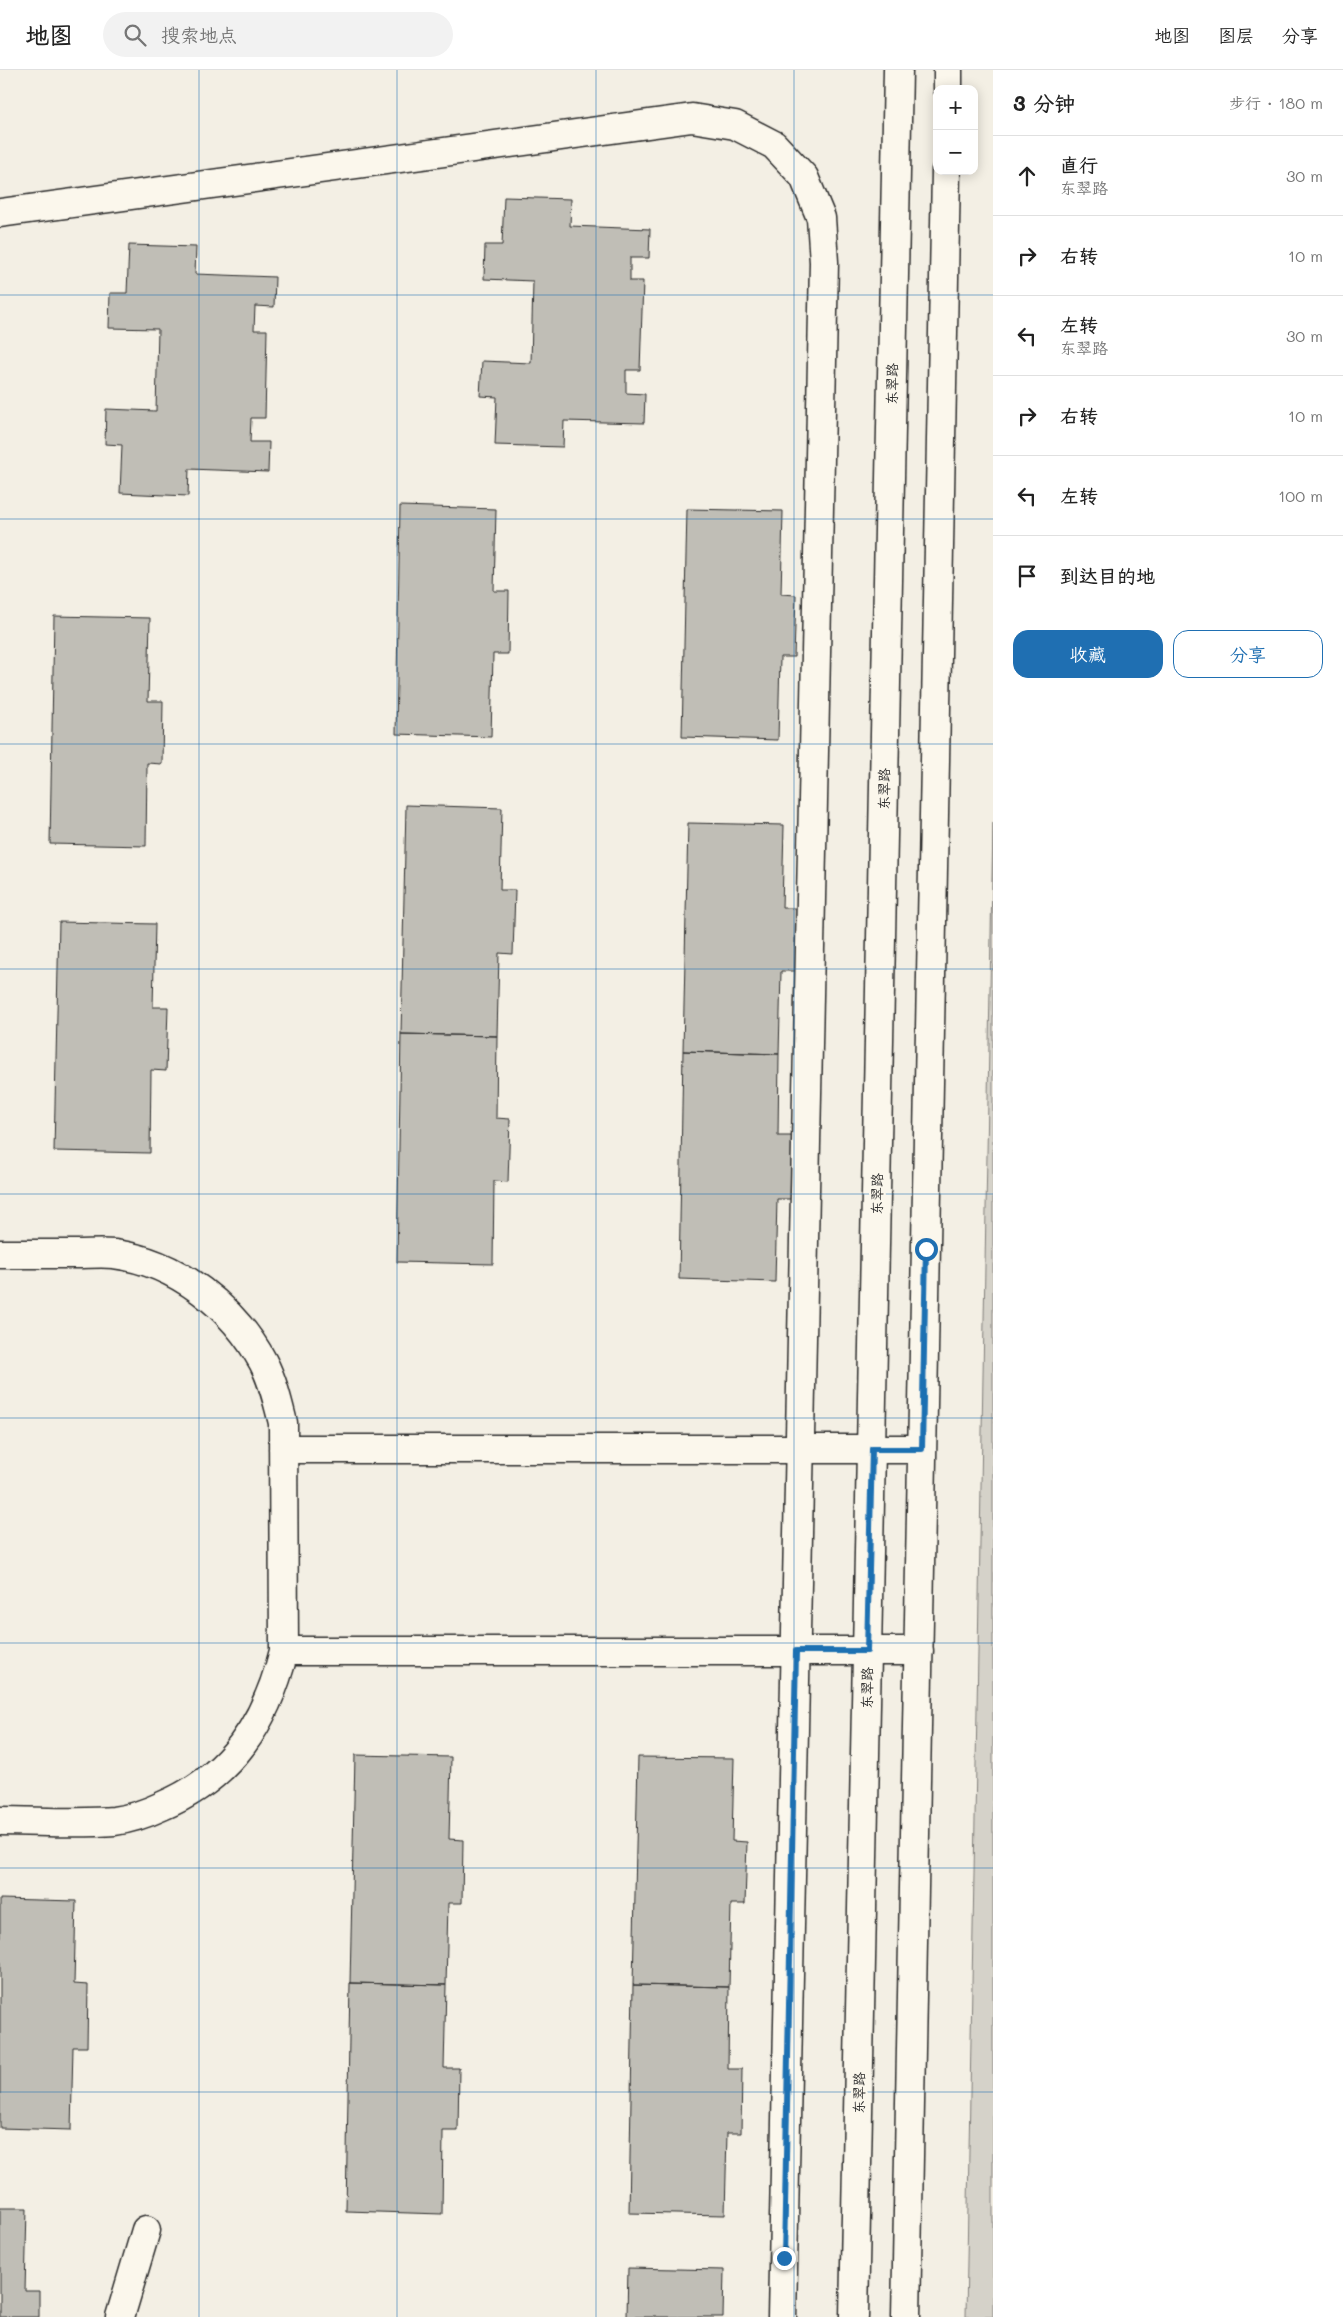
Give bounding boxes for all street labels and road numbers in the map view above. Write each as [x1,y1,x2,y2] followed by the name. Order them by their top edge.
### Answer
[882,363,901,405] street label: 东翠路
[874,768,893,810] street label: 东翠路
[867,1173,886,1215] street label: 东翠路
[857,1667,876,1709] street label: 东翠路
[849,2072,868,2114] street label: 东翠路

